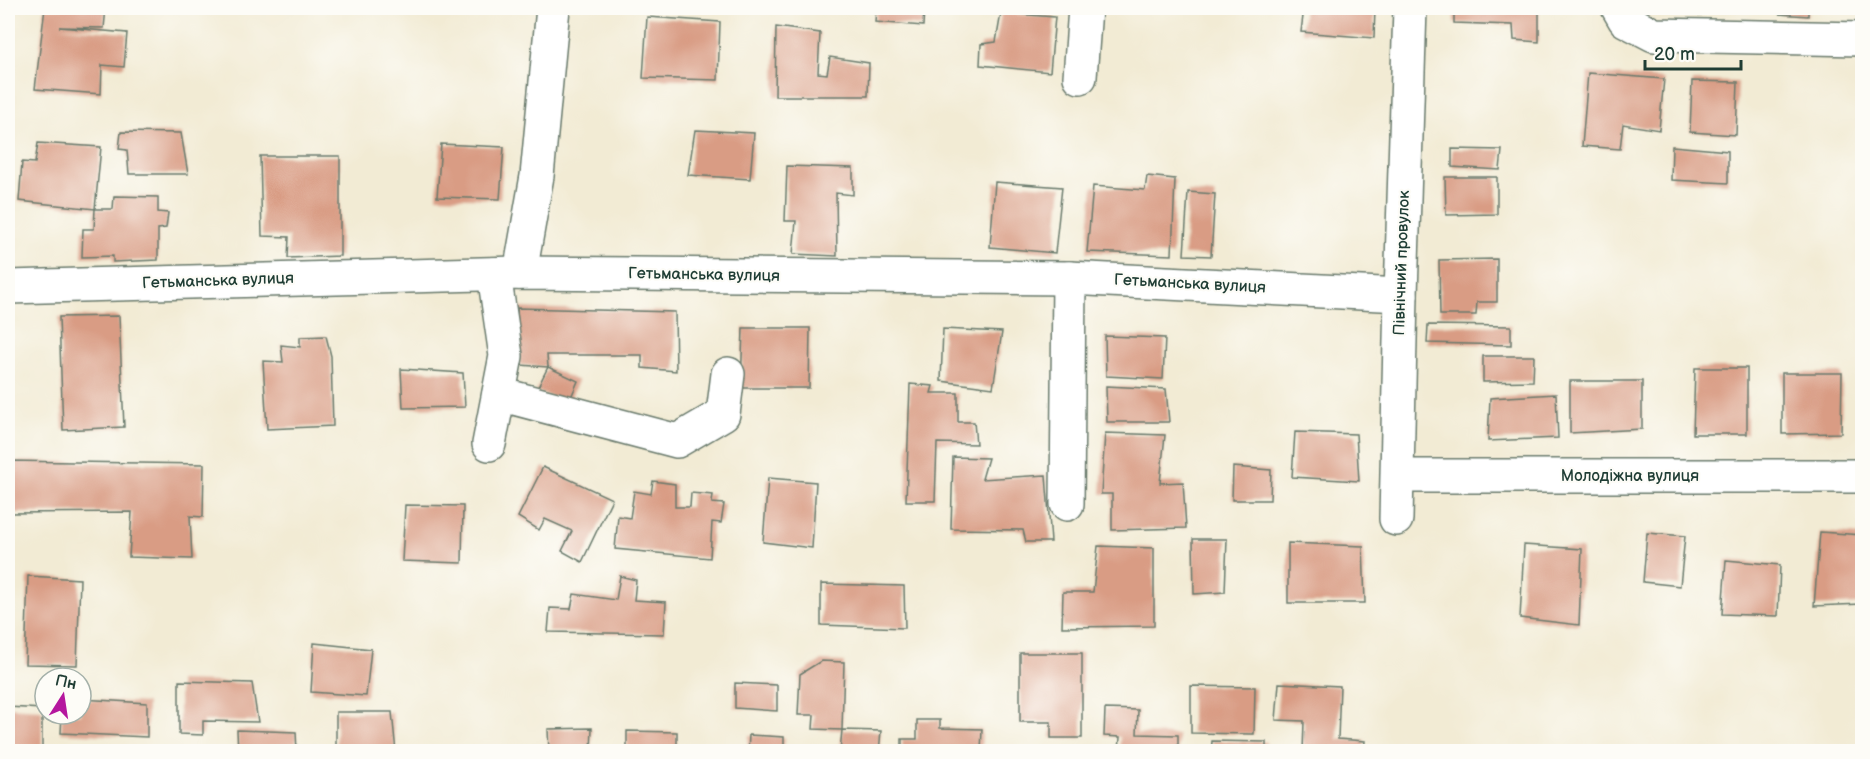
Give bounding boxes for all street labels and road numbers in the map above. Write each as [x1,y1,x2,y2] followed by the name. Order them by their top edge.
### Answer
[1390,190,1414,336] street label: Північний провулок
[628,264,780,286] street label: Гетьманська вулиця
[142,269,294,293] street label: Гетьманська вулиця
[1114,271,1267,297] street label: Гетьманська вулиця
[1561,467,1699,486] street label: Молодіжна вулиця

